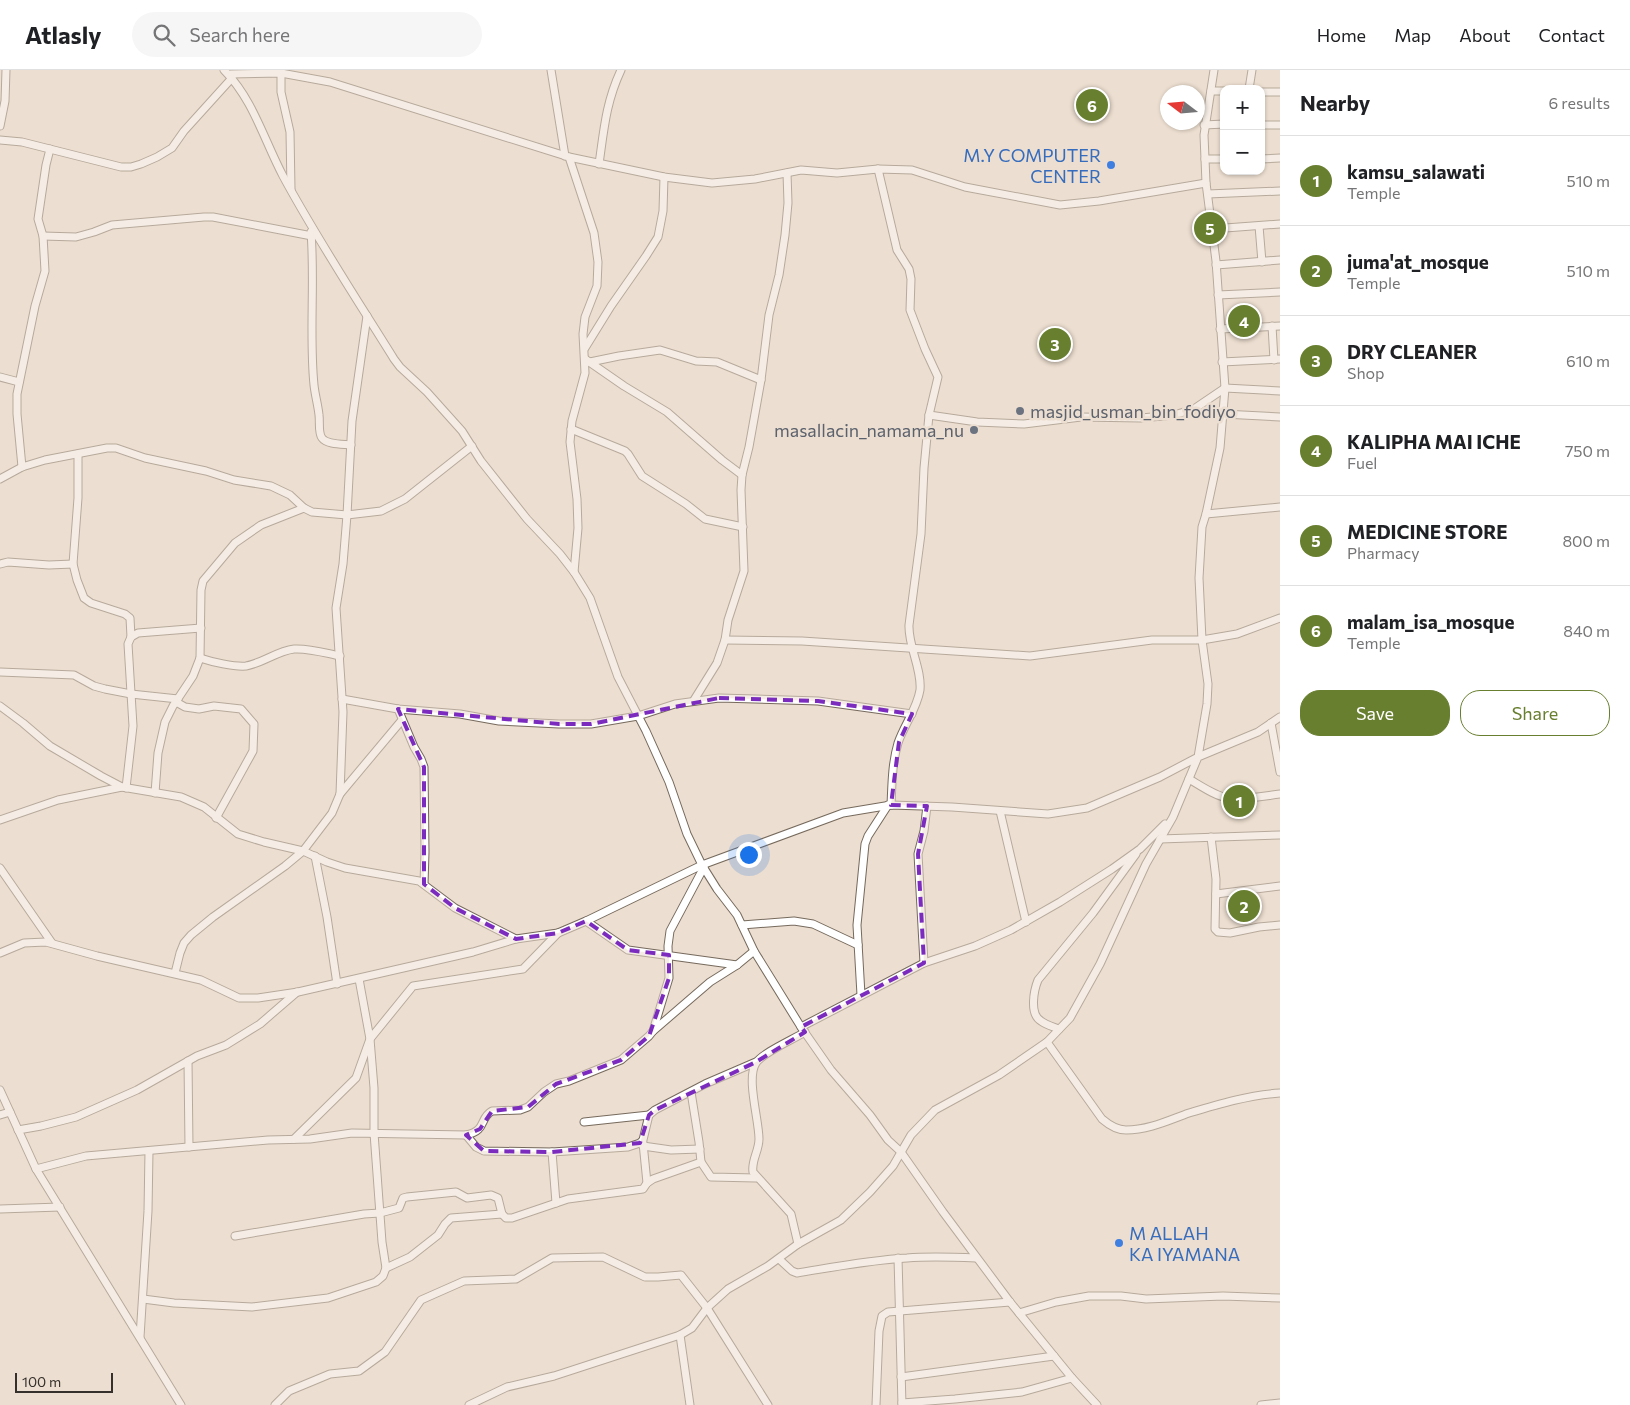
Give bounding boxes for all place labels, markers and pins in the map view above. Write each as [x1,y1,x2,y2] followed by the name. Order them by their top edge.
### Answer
[1076,86,1108,124] pin: 6
[963,144,1101,187] place label: M.Y COMPUTER CENTER
[1105,159,1117,171] marker: M.Y COMPUTER CENTER
[1194,209,1226,247] pin: 5
[1228,302,1260,340] pin: 4
[1039,325,1071,363] pin: 3
[1030,400,1236,422] place label: masjid_usman_bin_fodiyo
[1014,405,1026,417] marker: masjid_usman_bin_fodiyo
[774,419,964,441] place label: masallacin_namama_nu
[968,424,980,436] marker: masallacin_namama_nu
[1223,782,1255,820] pin: 1
[1228,887,1260,925] pin: 2
[1129,1222,1240,1265] place label: M ALLAH KA IYAMANA
[1113,1237,1125,1249] marker: M ALLAH KA IYAMANA

